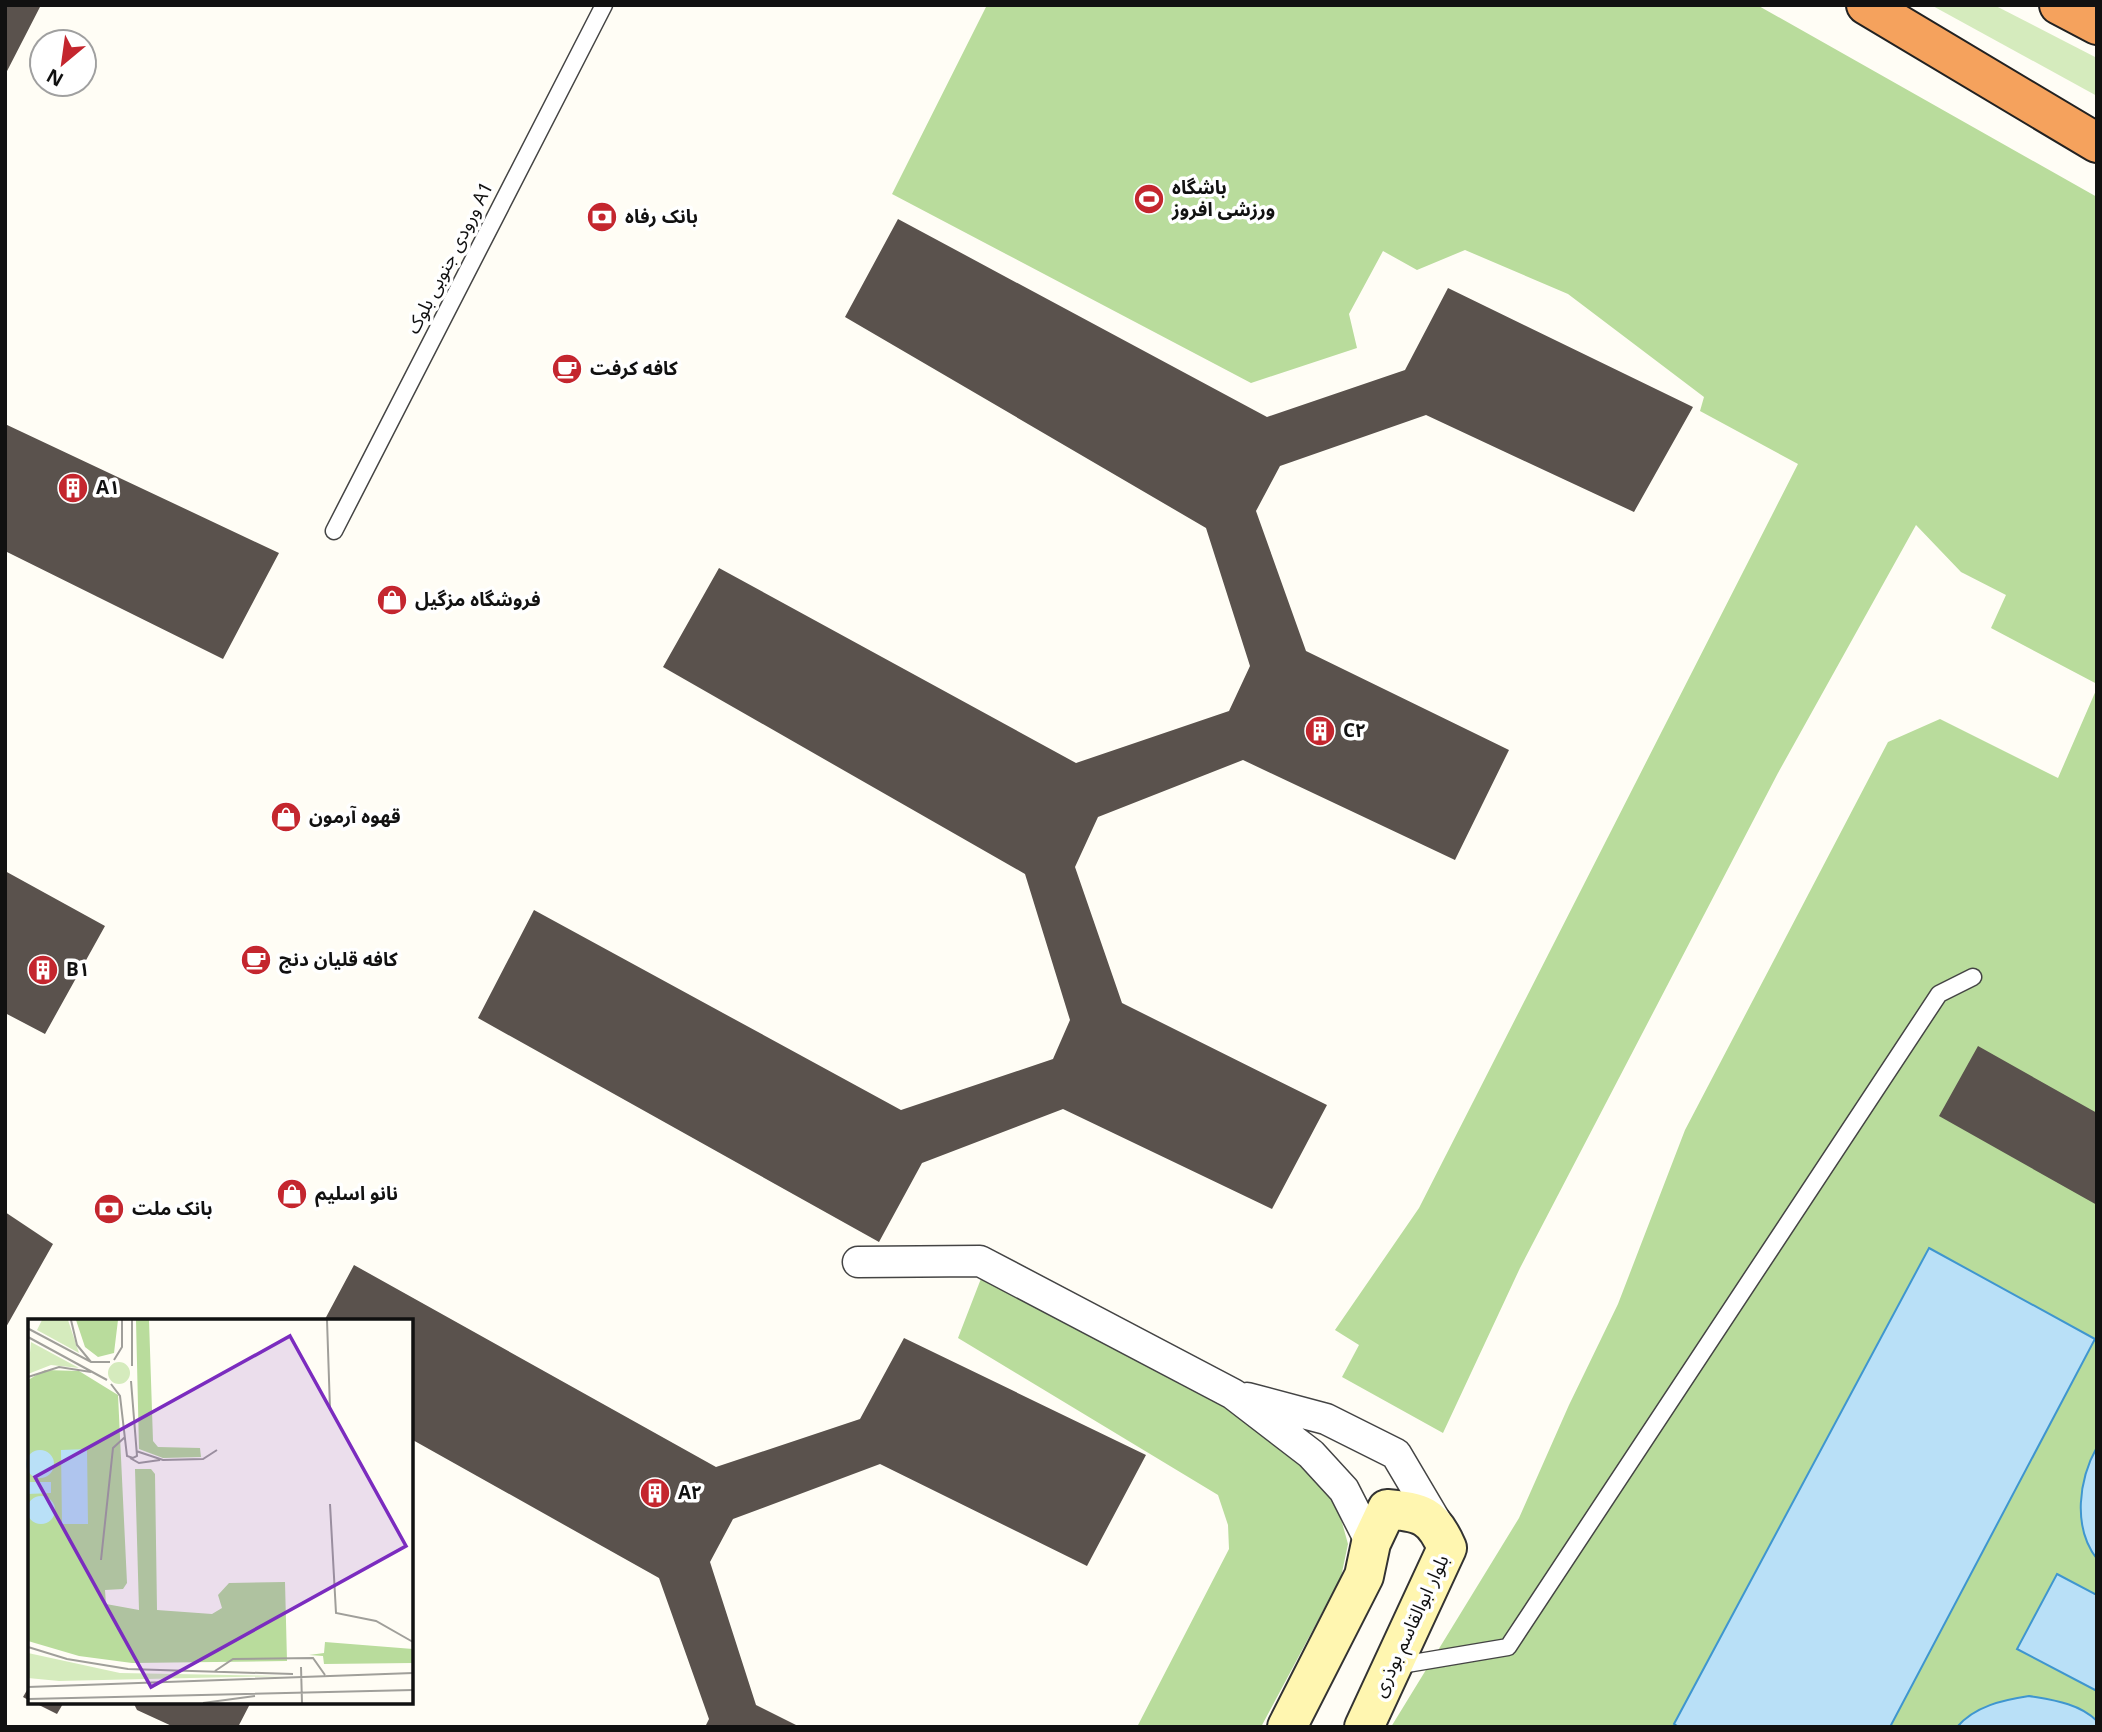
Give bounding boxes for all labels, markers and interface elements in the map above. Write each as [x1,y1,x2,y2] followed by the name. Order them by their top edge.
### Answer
[28,28,98,98] north arrow
[39,56,72,98] text: N
[1171,168,1275,230] place label: باشگاه ورزشی افروز
[394,174,506,342] street label: ورودی جنوبی بلوک A1
[1132,182,1166,216] sports icon: باشگاه ورزشی افروز
[625,197,698,237] place label: بانک رفاه
[585,200,619,234] bank icon: بانک رفاه
[590,349,678,389] place label: کافه کرفت
[550,352,584,386] cafe icon: کافه کرفت
[96,468,120,508] place label: A۱
[56,471,90,505] building icon: A۱
[415,580,541,620] place label: فروشگاه مزگیل
[375,583,409,617] shop icon: فروشگاه مزگیل
[1343,711,1366,751] place label: C۲
[1303,714,1337,748] building icon: C۲
[309,797,401,837] place label: قهوه آرمون
[269,800,303,834] shop icon: قهوه آرمون
[279,940,398,980] place label: کافه قلیان دنج
[239,943,273,977] cafe icon: کافه قلیان دنج
[66,950,90,990] place label: B۱
[26,953,60,987] building icon: B۱
[315,1174,398,1214] place label: نانو اسلیم
[275,1177,309,1211] shop icon: نانو اسلیم
[132,1189,212,1229] place label: بانک ملت
[92,1192,126,1226] bank icon: بانک ملت
[28,1319,413,1704] inset map
[678,1473,702,1513] place label: A۲
[638,1476,672,1510] building icon: A۲
[1360,1548,1462,1704] street label: بلوار ابوالقاسم بوذری

